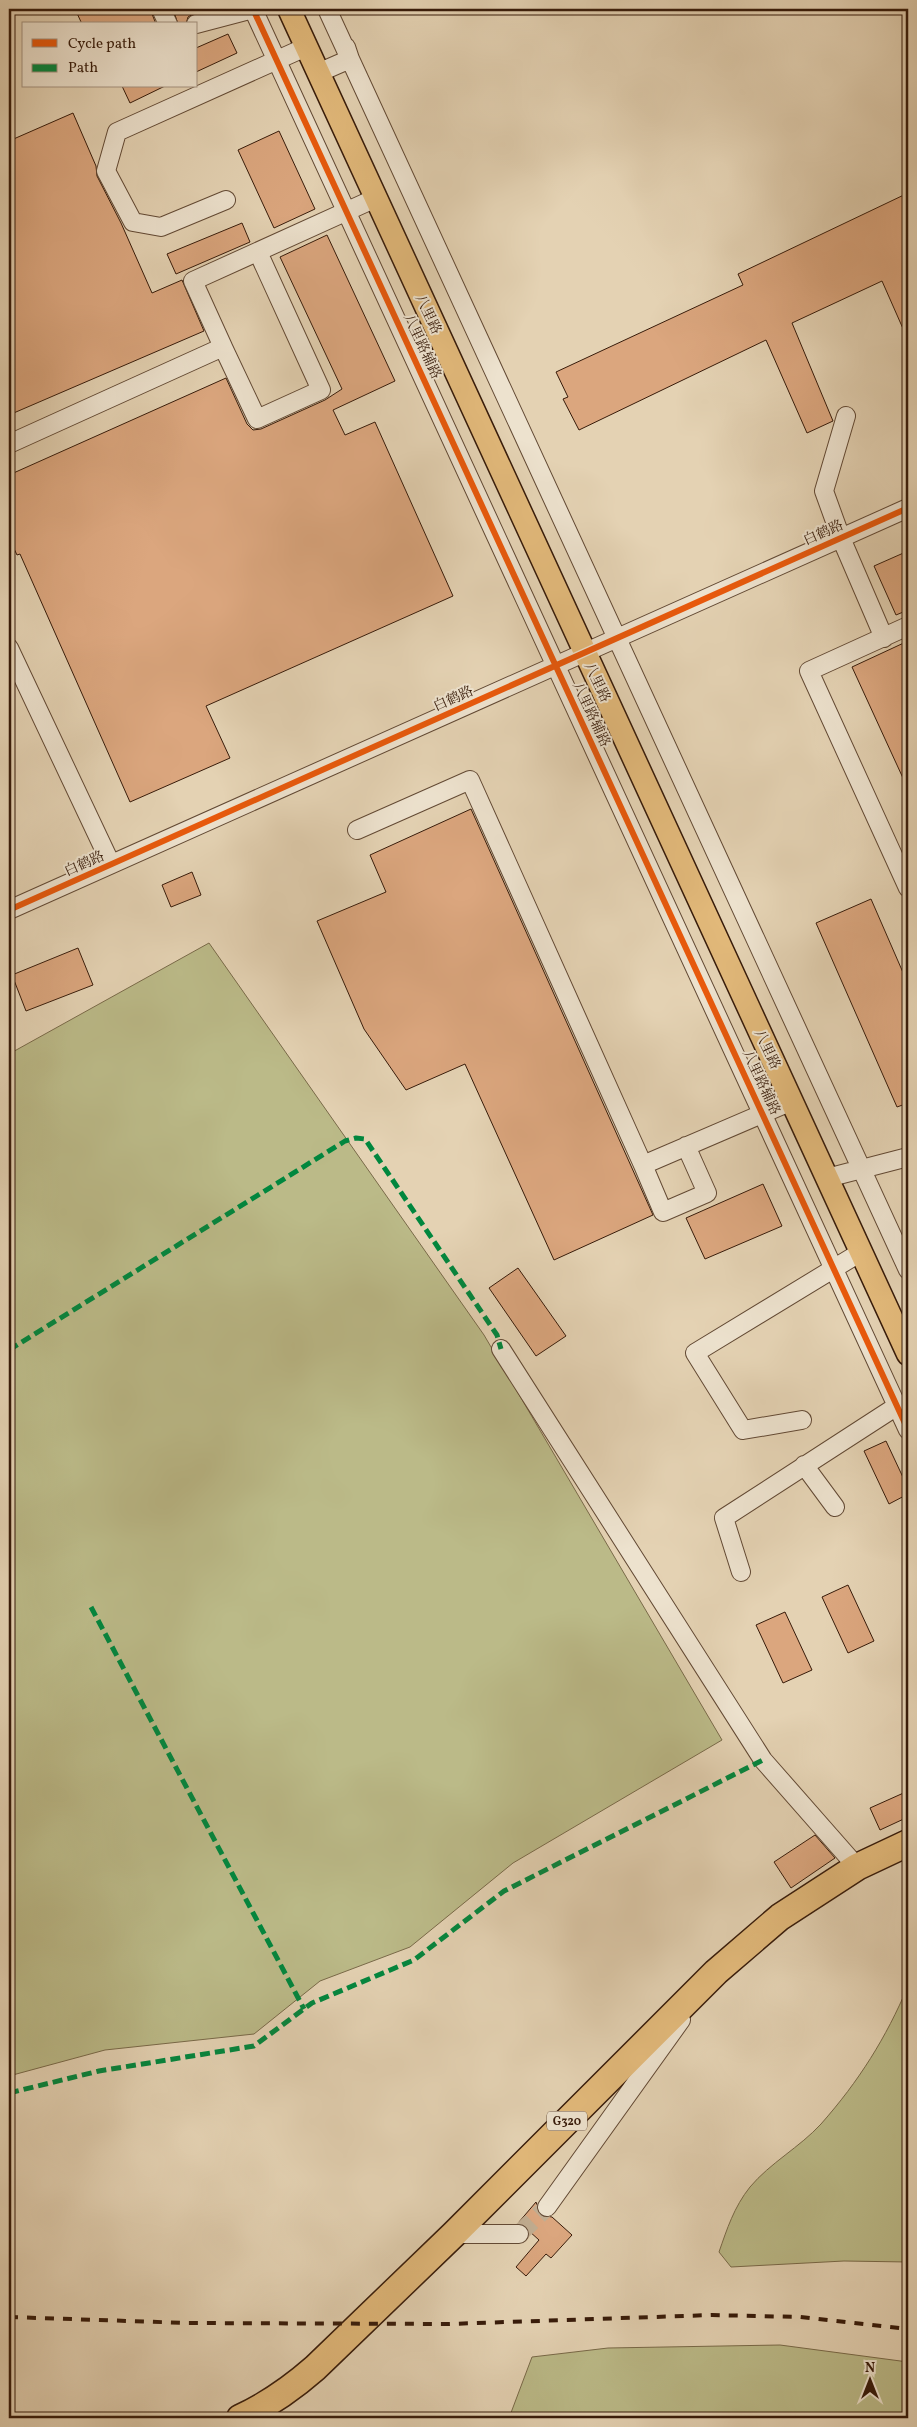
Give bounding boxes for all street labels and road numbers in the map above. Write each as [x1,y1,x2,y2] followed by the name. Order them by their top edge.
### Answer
[410,292,445,338] street label: 八里路
[398,311,445,382] street label: 八里路辅路
[801,516,847,551] street label: 白鹤路
[579,660,614,706] street label: 八里路
[567,679,614,750] street label: 八里路辅路
[431,682,477,717] street label: 白鹤路
[62,847,108,882] street label: 白鹤路
[749,1027,784,1073] street label: 八里路
[737,1047,784,1118] street label: 八里路辅路
[547,2112,587,2130] road number: G320

